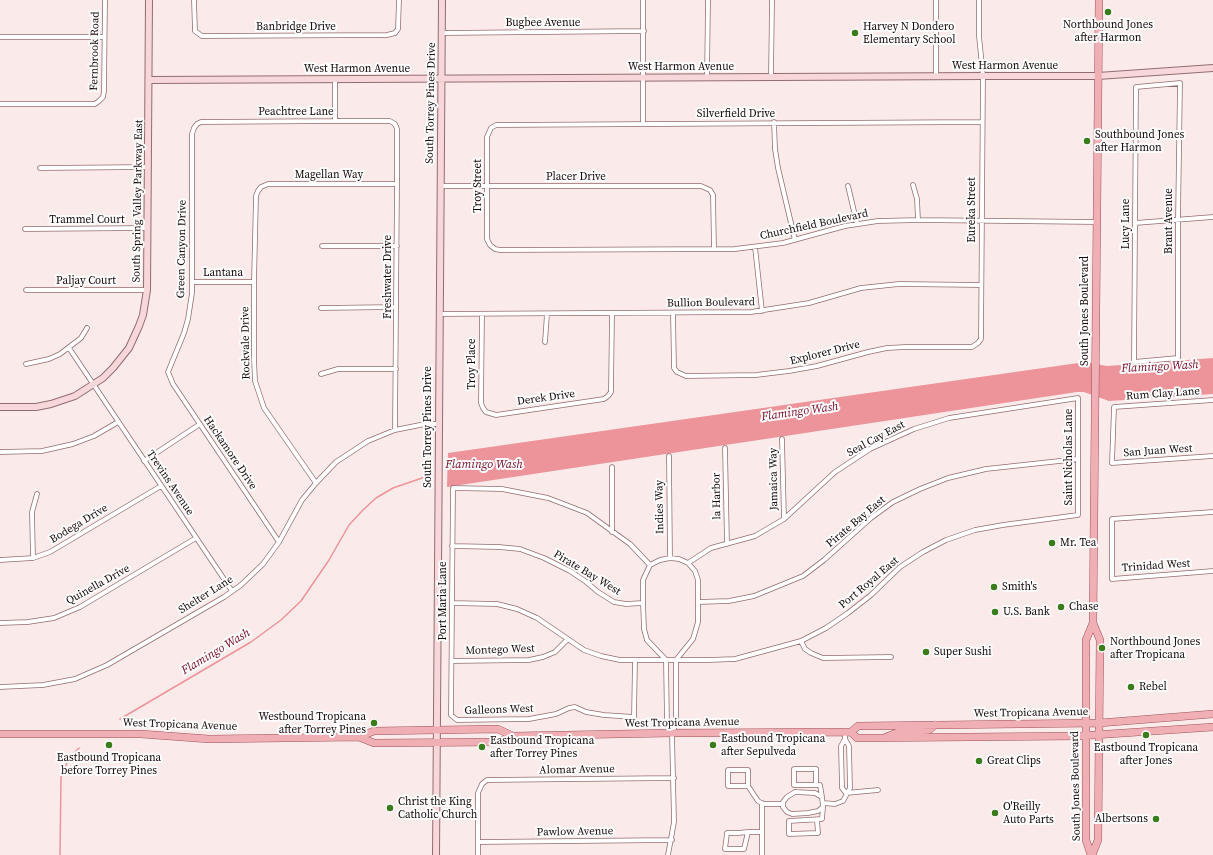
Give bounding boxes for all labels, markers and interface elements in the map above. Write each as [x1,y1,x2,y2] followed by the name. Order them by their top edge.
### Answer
[1103,7,1113,17] marker: Northbound Jones after Harmon
[88,11,102,91] street label: Fernbrook Road
[506,16,580,30] street label: Bugbee Avenue
[1063,18,1153,44] place label: Northbound Jones after Harmon
[256,20,336,34] street label: Banbridge Drive
[863,20,955,46] place label: Harvey N Dondero Elementary School
[850,28,860,38] marker: Harvey N Dondero Elementary School
[423,42,439,164] street label: South Torrey Pines Drive
[952,59,1058,73] street label: West Harmon Avenue
[628,60,734,74] street label: West Harmon Avenue
[304,62,410,76] street label: West Harmon Avenue
[258,105,334,119] street label: Peachtree Lane
[697,107,775,121] street label: Silverfield Drive
[130,119,146,283] street label: South Spring Valley Parkway East
[1095,128,1184,154] place label: Southbound Jones after Harmon
[1082,136,1092,146] marker: Southbound Jones after Harmon
[471,159,485,213] street label: Troy Street
[295,168,363,182] street label: Magellan Way
[546,170,606,184] street label: Placer Drive
[965,177,979,243] street label: Eureka Street
[1162,188,1176,254] street label: Brant Avenue
[1119,199,1133,249] street label: Lucy Lane
[175,200,189,298] street label: Green Canyon Drive
[759,207,869,243] street label: Churchfield Boulevard
[49,213,125,227] street label: Trammel Court
[381,235,395,319] street label: Freshwater Drive
[1078,256,1092,366] street label: South Jones Boulevard
[203,266,243,280] street label: Lantana
[56,274,116,288] street label: Paljay Court
[667,296,755,310] street label: Bullion Boulevard
[239,306,253,380] street label: Rockvale Drive
[465,338,479,390] street label: Troy Place
[789,338,861,368] street label: Explorer Drive
[1121,358,1199,376] water label: Flamingo Wash
[421,366,435,488] street label: South Torrey Pines Drive
[1126,385,1200,403] street label: Rum Clay Lane
[516,387,576,409] street label: Derek Drive
[761,399,839,425] water label: Flamingo Wash
[1062,409,1076,505] street label: Saint Nicholas Lane
[200,414,260,492] street label: Hackamore Drive
[845,418,907,460] street label: Seal Cay East
[1123,442,1193,460] street label: San Juan West
[143,448,197,518] street label: Trevins Avenue
[767,448,781,510] street label: Jamaica Way
[445,458,523,472] water label: Flamingo Wash
[710,472,724,520] street label: la Harbor
[653,480,667,534] street label: Indies Way
[824,494,888,550] street label: Pirate Bay East
[48,502,110,546] street label: Bodega Drive
[1060,536,1096,550] place label: Mr. Tea
[1047,538,1057,548] marker: Mr. Tea
[551,548,623,598] street label: Pirate Bay West
[837,554,901,612] street label: Port Royal East
[1121,557,1191,575] street label: Trinidad West
[436,561,450,641] street label: Port Maria Lane
[64,562,132,608] street label: Quinella Drive
[176,573,236,617] street label: Shelter Lane
[1002,580,1037,594] place label: Smith's
[989,582,999,592] marker: Smith's
[1069,600,1099,614] place label: Chase
[1056,602,1066,612] marker: Chase
[1003,605,1050,619] place label: U.S. Bank
[990,607,1000,617] marker: U.S. Bank
[179,626,253,678] water label: Flamingo Wash
[1110,635,1200,661] place label: Northbound Jones after Tropicana
[465,642,535,658] street label: Montego West
[1097,643,1107,653] marker: Northbound Jones after Tropicana
[934,645,992,659] place label: Super Sushi
[921,647,931,657] marker: Super Sushi
[1139,680,1167,694] place label: Rebel
[1126,682,1136,692] marker: Rebel
[464,702,534,718] street label: Galleons West
[974,705,1088,721] street label: West Tropicana Avenue
[258,710,366,736] place label: Westbound Tropicana after Torrey Pines
[625,715,739,731] street label: West Tropicana Avenue
[122,716,238,734] street label: West Tropicana Avenue
[369,718,379,728] marker: Westbound Tropicana after Torrey Pines
[1141,730,1151,740] marker: Eastbound Tropicana after Jones
[1068,731,1084,841] street label: South Jones Boulevard
[721,732,825,758] place label: Eastbound Tropicana after Sepulveda
[490,734,594,760] place label: Eastbound Tropicana after Torrey Pines
[104,740,114,750] marker: Eastbound Tropicana before Torrey Pines
[708,740,718,750] marker: Eastbound Tropicana after Sepulveda
[1094,741,1198,767] place label: Eastbound Tropicana after Jones
[477,742,487,752] marker: Eastbound Tropicana after Torrey Pines
[57,751,161,777] place label: Eastbound Tropicana before Torrey Pines
[987,754,1041,768] place label: Great Clips
[974,756,984,766] marker: Great Clips
[539,763,615,777] street label: Alomar Avenue
[398,795,477,821] place label: Christ the King Catholic Church
[1003,800,1054,826] place label: O'Reilly Auto Parts
[385,803,395,813] marker: Christ the King Catholic Church
[990,808,1000,818] marker: O'Reilly Auto Parts
[1095,812,1148,826] place label: Albertsons
[1151,814,1161,824] marker: Albertsons
[537,825,613,839] street label: Pawlow Avenue

